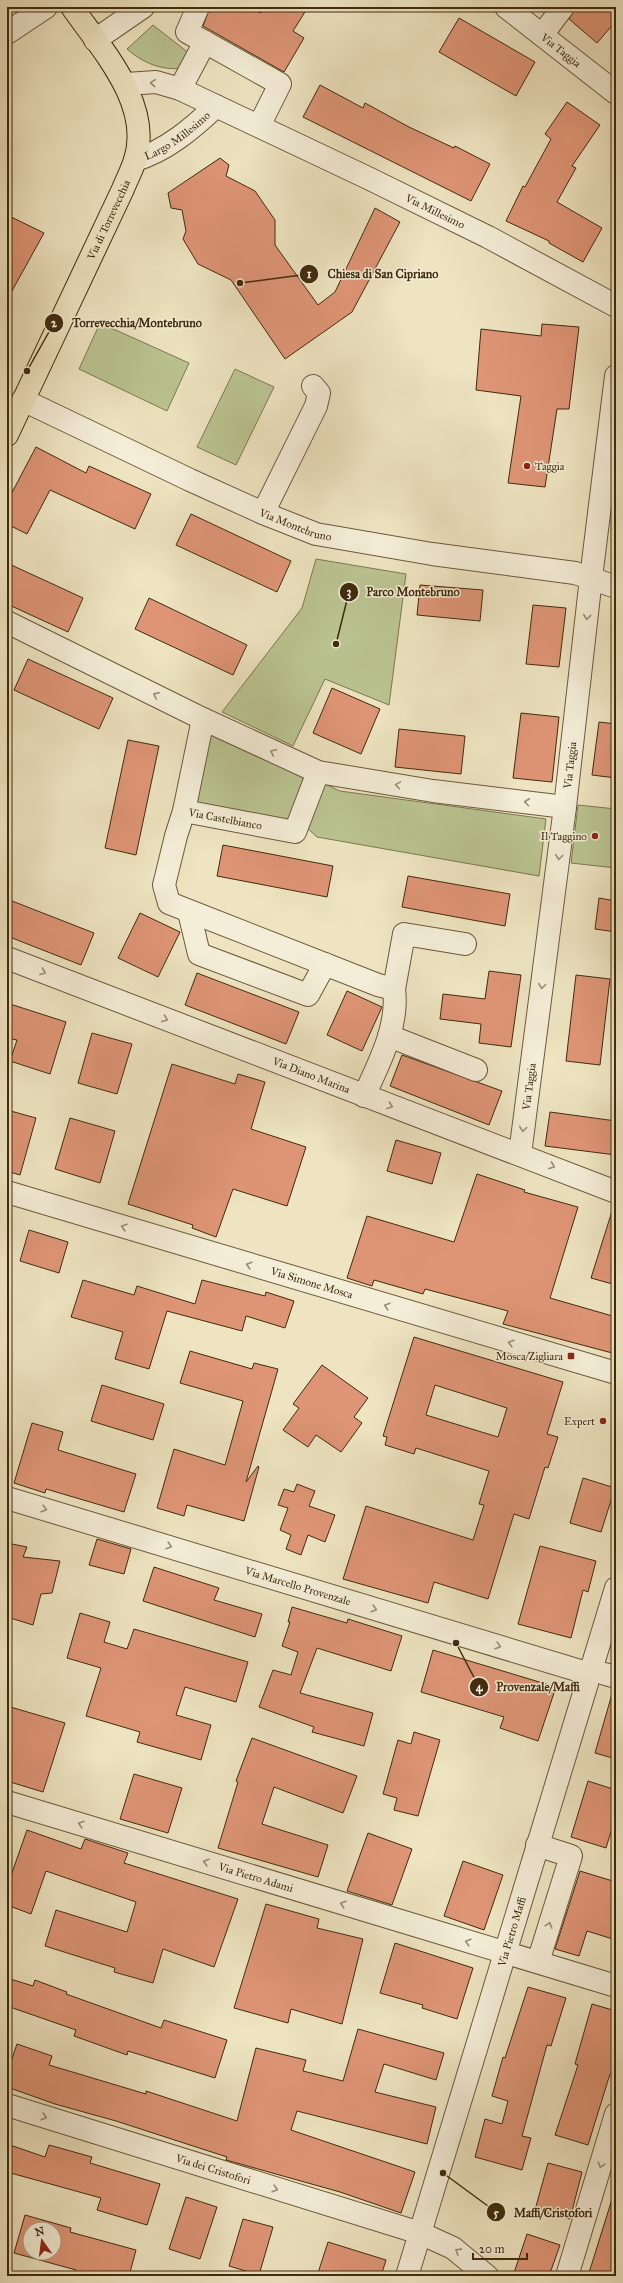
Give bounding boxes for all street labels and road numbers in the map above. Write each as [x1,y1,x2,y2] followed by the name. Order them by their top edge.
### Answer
[537,30,584,70] street label: Via Taggia
[143,109,213,163] street label: Largo Millesimo
[84,178,133,263] street label: Via di Torrevecchia
[402,191,467,232] street label: Via Millesimo
[256,506,333,544] street label: Via Montebruno
[561,741,579,790] street label: Via Taggia
[186,806,263,833] street label: Via Castelbianco
[270,1054,352,1096] street label: Via Diano Marina
[520,1062,539,1112] street label: Via Taggia
[268,1264,355,1302] street label: Via Simone Mosca
[242,1564,353,1609] street label: Via Marcello Provenzale
[216,1860,295,1895] street label: Via Pietro Adami
[495,1895,529,1969] street label: Via Pietro Maffi
[173,2151,252,2187] street label: Via dei Cristofori

